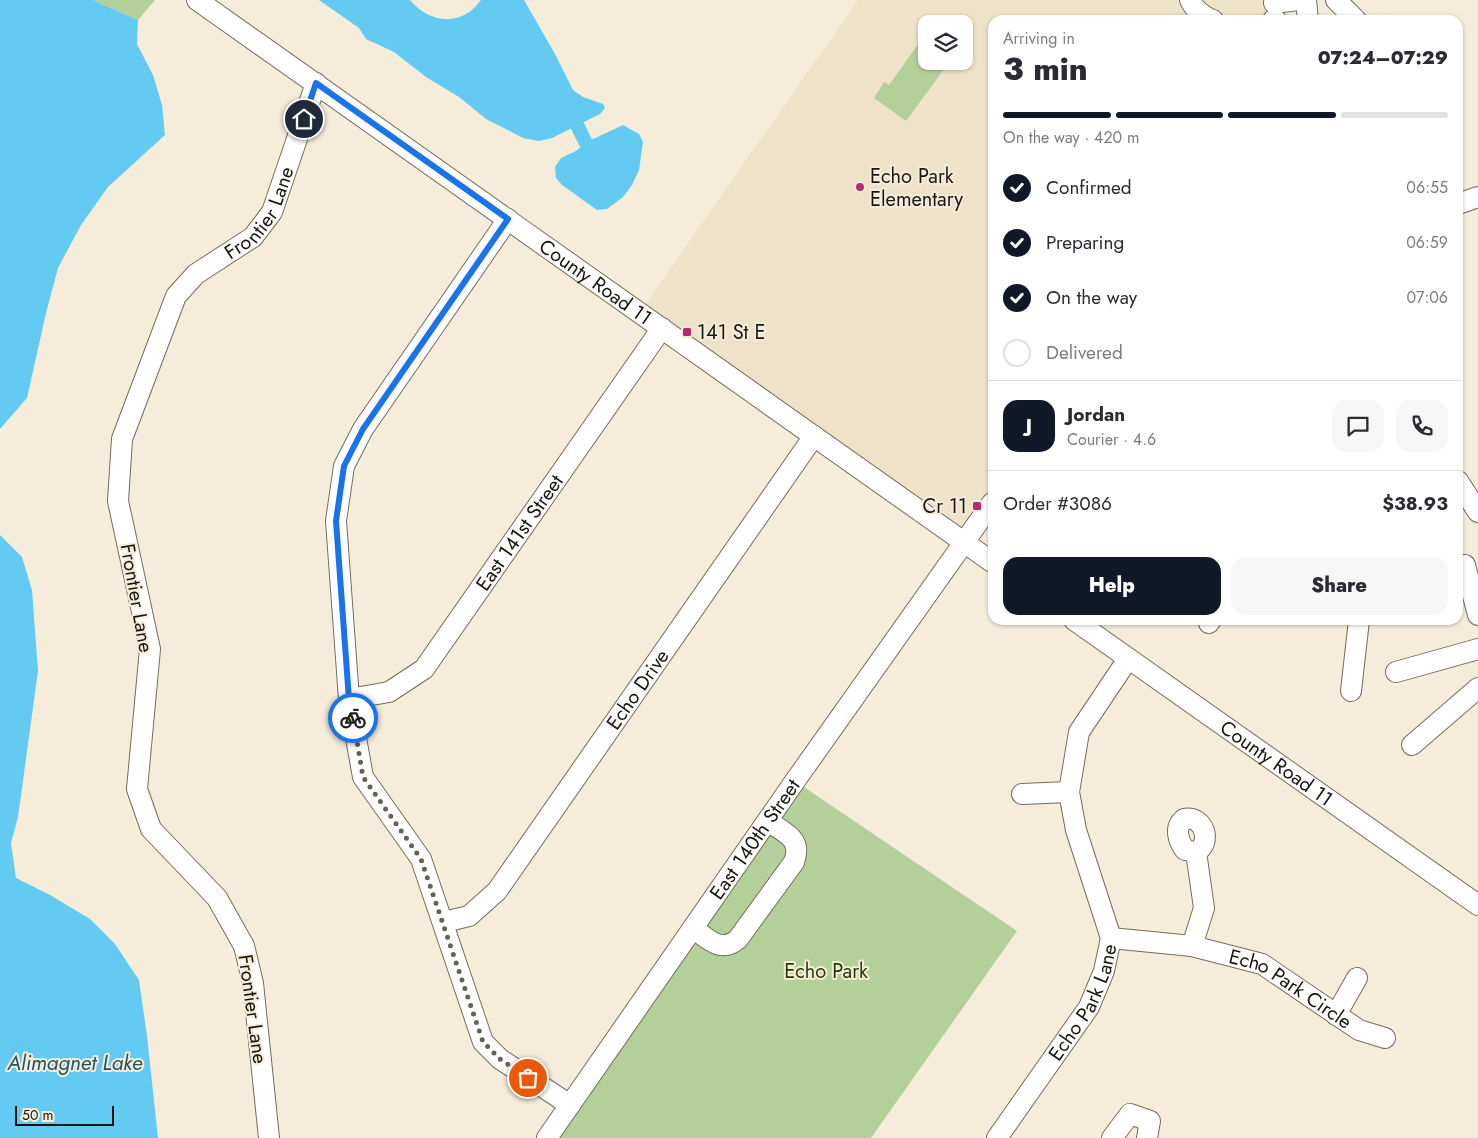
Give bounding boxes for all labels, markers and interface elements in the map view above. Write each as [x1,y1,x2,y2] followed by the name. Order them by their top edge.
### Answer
[918,15,973,70] map controls
[918,15,973,70] button: layers
[1003,27,1075,50] text: Arriving in
[1318,44,1448,71] text: 07:24–07:29
[1003,46,1088,92] text: 3 min
[283,98,325,140] pin
[290,105,318,133] icon: home
[1003,126,1139,149] text: On the way · 420 m
[870,162,963,214] place label: Echo Park Elementary
[219,163,301,267] street label: Frontier Lane
[1003,174,1031,202] icon: check
[1046,174,1132,201] text: Confirmed
[1406,176,1448,199] text: 06:55
[854,181,866,193] marker: Echo Park Elementary
[1003,229,1031,257] icon: check
[1046,229,1124,256] text: Preparing
[1406,231,1448,254] text: 06:59
[533,232,658,332] street label: County Road 11
[1003,284,1031,312] icon: check
[1046,284,1137,311] text: On the way
[1406,286,1448,309] text: 07:06
[697,318,765,347] place label: 141 St E
[681,326,693,338] marker: 141 St E
[1046,339,1123,366] text: Delivered
[1332,400,1384,452] button: chat
[1396,400,1448,452] button: phone
[1067,401,1125,428] text: Jordan
[1026,412,1032,439] text: J
[1067,428,1156,451] text: Courier · 4.6
[469,469,571,597] street label: East 141st Street
[1003,490,1112,517] text: Order #3086
[1382,490,1448,517] text: $38.93
[922,492,967,521] place label: Cr 11
[971,500,983,512] marker: Cr 11
[113,541,160,655] street label: Frontier Lane
[1003,557,1221,615] button: Help
[1231,557,1448,615] button: Share
[600,643,676,736] street label: Echo Drive
[328,693,378,743] courier
[339,704,367,732] icon: bike
[1214,713,1339,813] street label: County Road 11
[703,773,807,906] street label: East 140th Street
[1042,941,1124,1067] street label: Echo Park Lane
[1226,942,1358,1036] street label: Echo Park Circle
[230,953,275,1066] street label: Frontier Lane
[784,957,868,986] park label: Echo Park
[7,1048,143,1078] water label: Alimagnet Lake
[507,1057,549,1099] pin
[514,1064,542,1092] icon: bag
[15,1103,114,1126] scale bar
[22,1105,53,1125] text: 50 m

